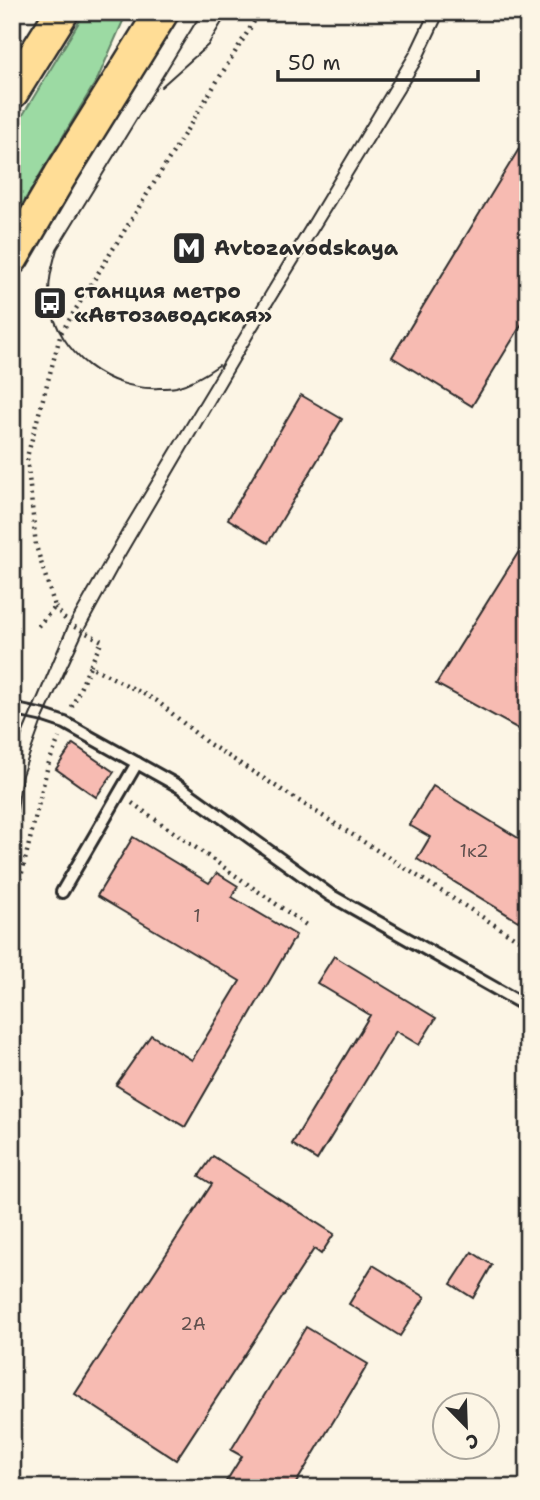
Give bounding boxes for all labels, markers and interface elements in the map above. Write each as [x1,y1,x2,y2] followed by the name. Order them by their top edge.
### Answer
[278,38,477,82] scale bar
[288,49,341,77] text: 50 m
[170,229,208,267] metro station icon: Avtozavodskaya
[214,234,399,262] place label: Avtozavodskaya
[74,277,272,329] place label: станция метро «Автозаводская»
[31,284,69,322] bus stop icon: станция метро «Автозаводская»
[459,839,489,863] house number: 1к2
[193,904,201,928] house number: 1
[180,1312,206,1336] house number: 2А
[432,1392,502,1462] north arrow
[462,1427,483,1455] text: С

